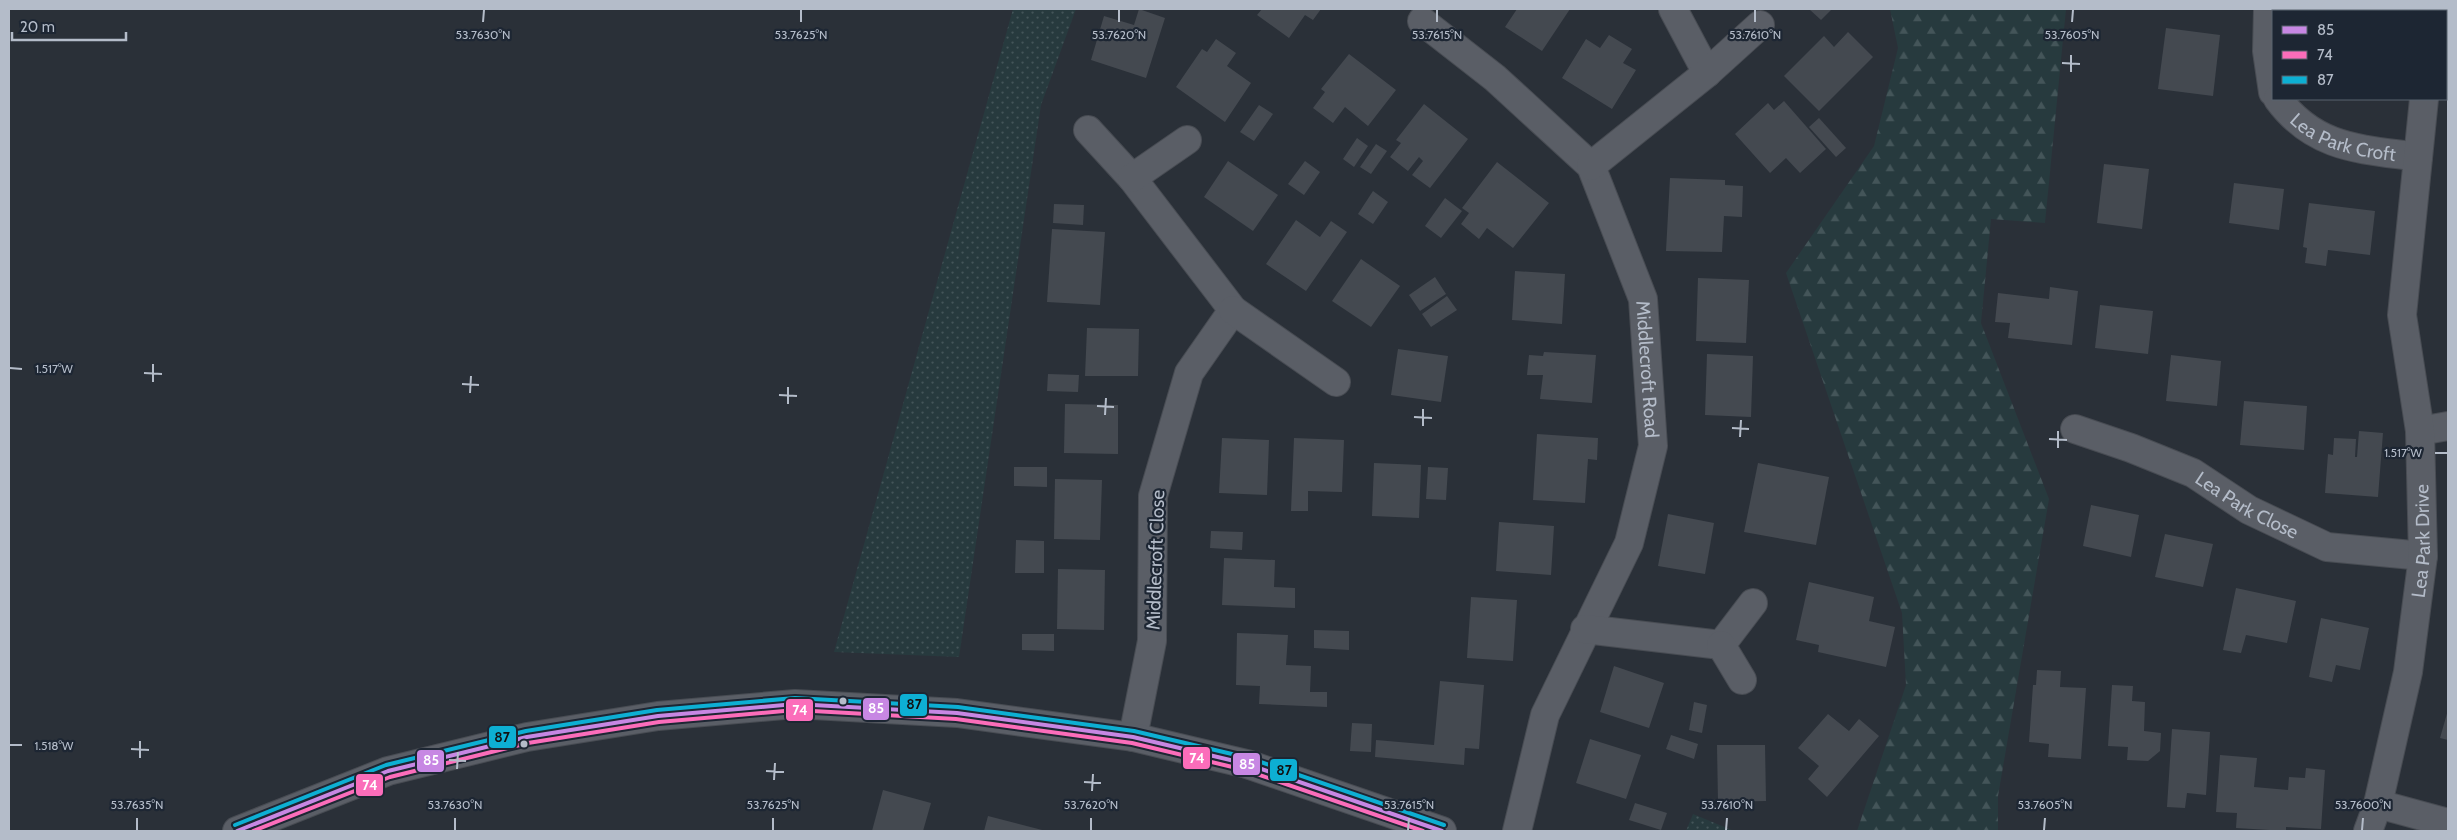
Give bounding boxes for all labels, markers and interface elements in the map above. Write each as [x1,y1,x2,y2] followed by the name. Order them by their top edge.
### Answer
[12,10,126,42] scale bar
[2272,10,2447,100] legend
[20,18,55,36] text: 20 m
[2317,21,2334,39] text: 85
[456,27,510,42] text: 53.7630°N
[775,27,827,42] text: 53.7625°N
[1092,27,1146,42] text: 53.7620°N
[1412,27,1462,42] text: 53.7615°N
[1729,27,1781,42] text: 53.7610°N
[2045,27,2099,42] text: 53.7605°N
[2317,46,2333,64] text: 74
[2317,71,2334,89] text: 87
[2285,108,2398,166] street label: Lea Park Croft
[1631,300,1663,439] street label: Middlecroft Road
[35,361,73,376] text: 1.517°W
[2384,445,2422,460] text: 1.517°W
[2191,467,2302,544] street label: Lea Park Close
[2407,484,2435,599] street label: Lea Park Drive
[1142,489,1169,631] street label: Middlecroft Close
[899,693,928,717] line badge: 87
[906,695,923,713] text: 87
[838,696,848,706] unlabelled marker
[862,697,890,721] line badge: 85
[785,698,814,722] line badge: 74
[868,699,884,717] text: 85
[792,701,808,719] text: 74
[488,725,517,749] line badge: 87
[494,728,511,746] text: 87
[35,738,74,753] text: 1.518°W
[519,739,529,749] unlabelled marker
[1182,746,1211,770] line badge: 74
[416,749,445,773] line badge: 85
[1189,749,1205,767] text: 74
[423,751,439,769] text: 85
[1232,752,1261,776] line badge: 85
[1239,755,1255,773] text: 85
[1269,758,1298,782] line badge: 87
[1276,761,1293,779] text: 87
[355,773,384,797] line badge: 74
[362,776,378,794] text: 74
[111,797,163,812] text: 53.7635°N
[428,797,482,812] text: 53.7630°N
[747,797,799,812] text: 53.7625°N
[1064,797,1118,812] text: 53.7620°N
[1384,797,1434,812] text: 53.7615°N
[1701,797,1753,812] text: 53.7610°N
[2018,797,2072,812] text: 53.7605°N
[2335,797,2391,812] text: 53.7600°N

